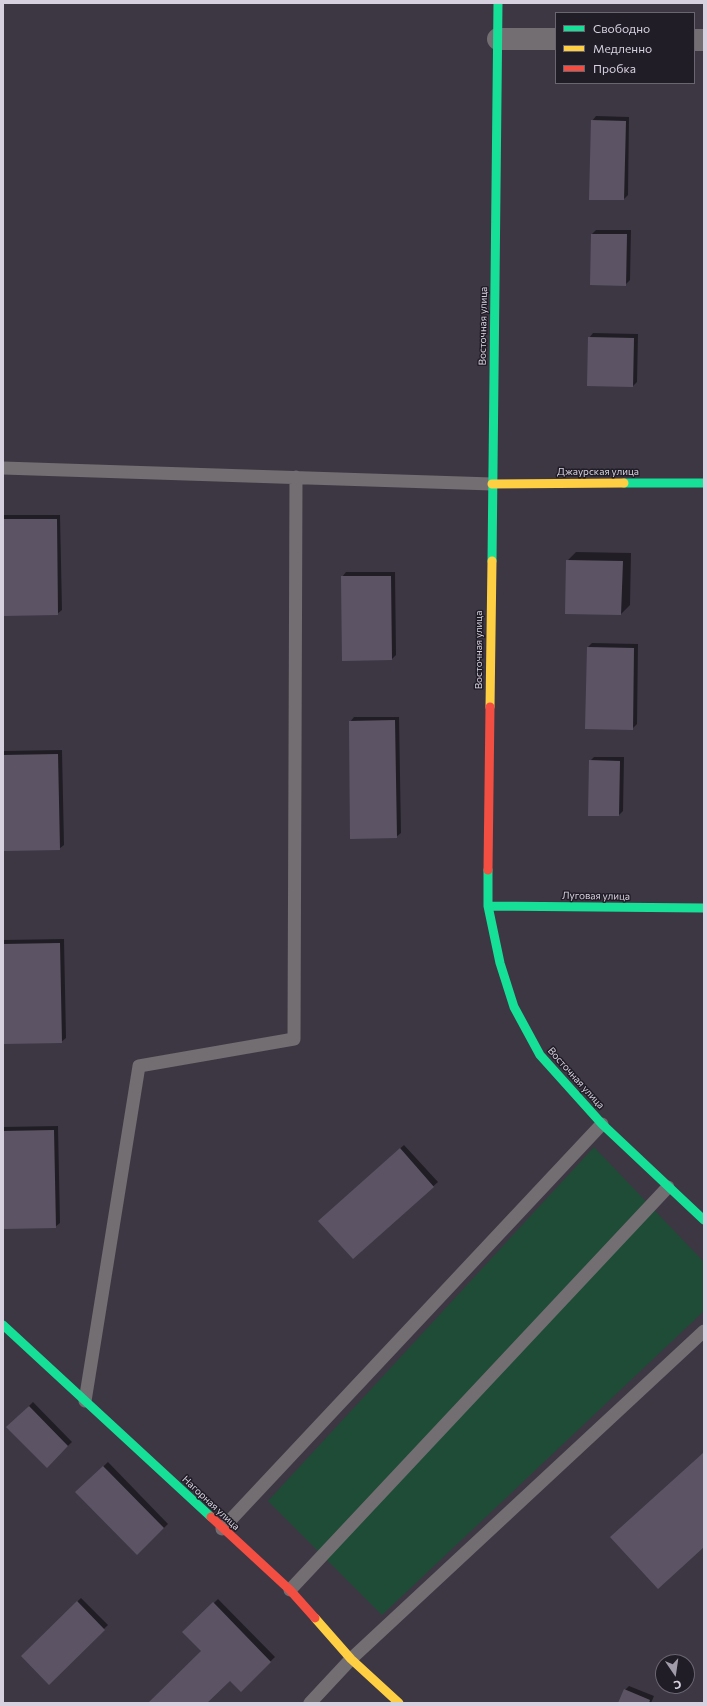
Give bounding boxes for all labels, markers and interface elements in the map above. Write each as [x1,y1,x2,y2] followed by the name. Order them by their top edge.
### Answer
[555,12,695,84] legend
[593,21,650,35] text: Свободно
[593,41,652,55] text: Медленно
[593,61,636,75] text: Пробка
[476,287,490,365] street label: Восточная улица
[557,466,639,478] street label: Джаурская улица
[473,611,485,689] street label: Восточная улица
[562,889,630,903] street label: Луговая улица
[545,1045,607,1111] street label: Восточная улица
[180,1473,242,1533] street label: Нагорная улица
[655,1654,695,1694] north arrow
[672,1678,683,1692] text: С

